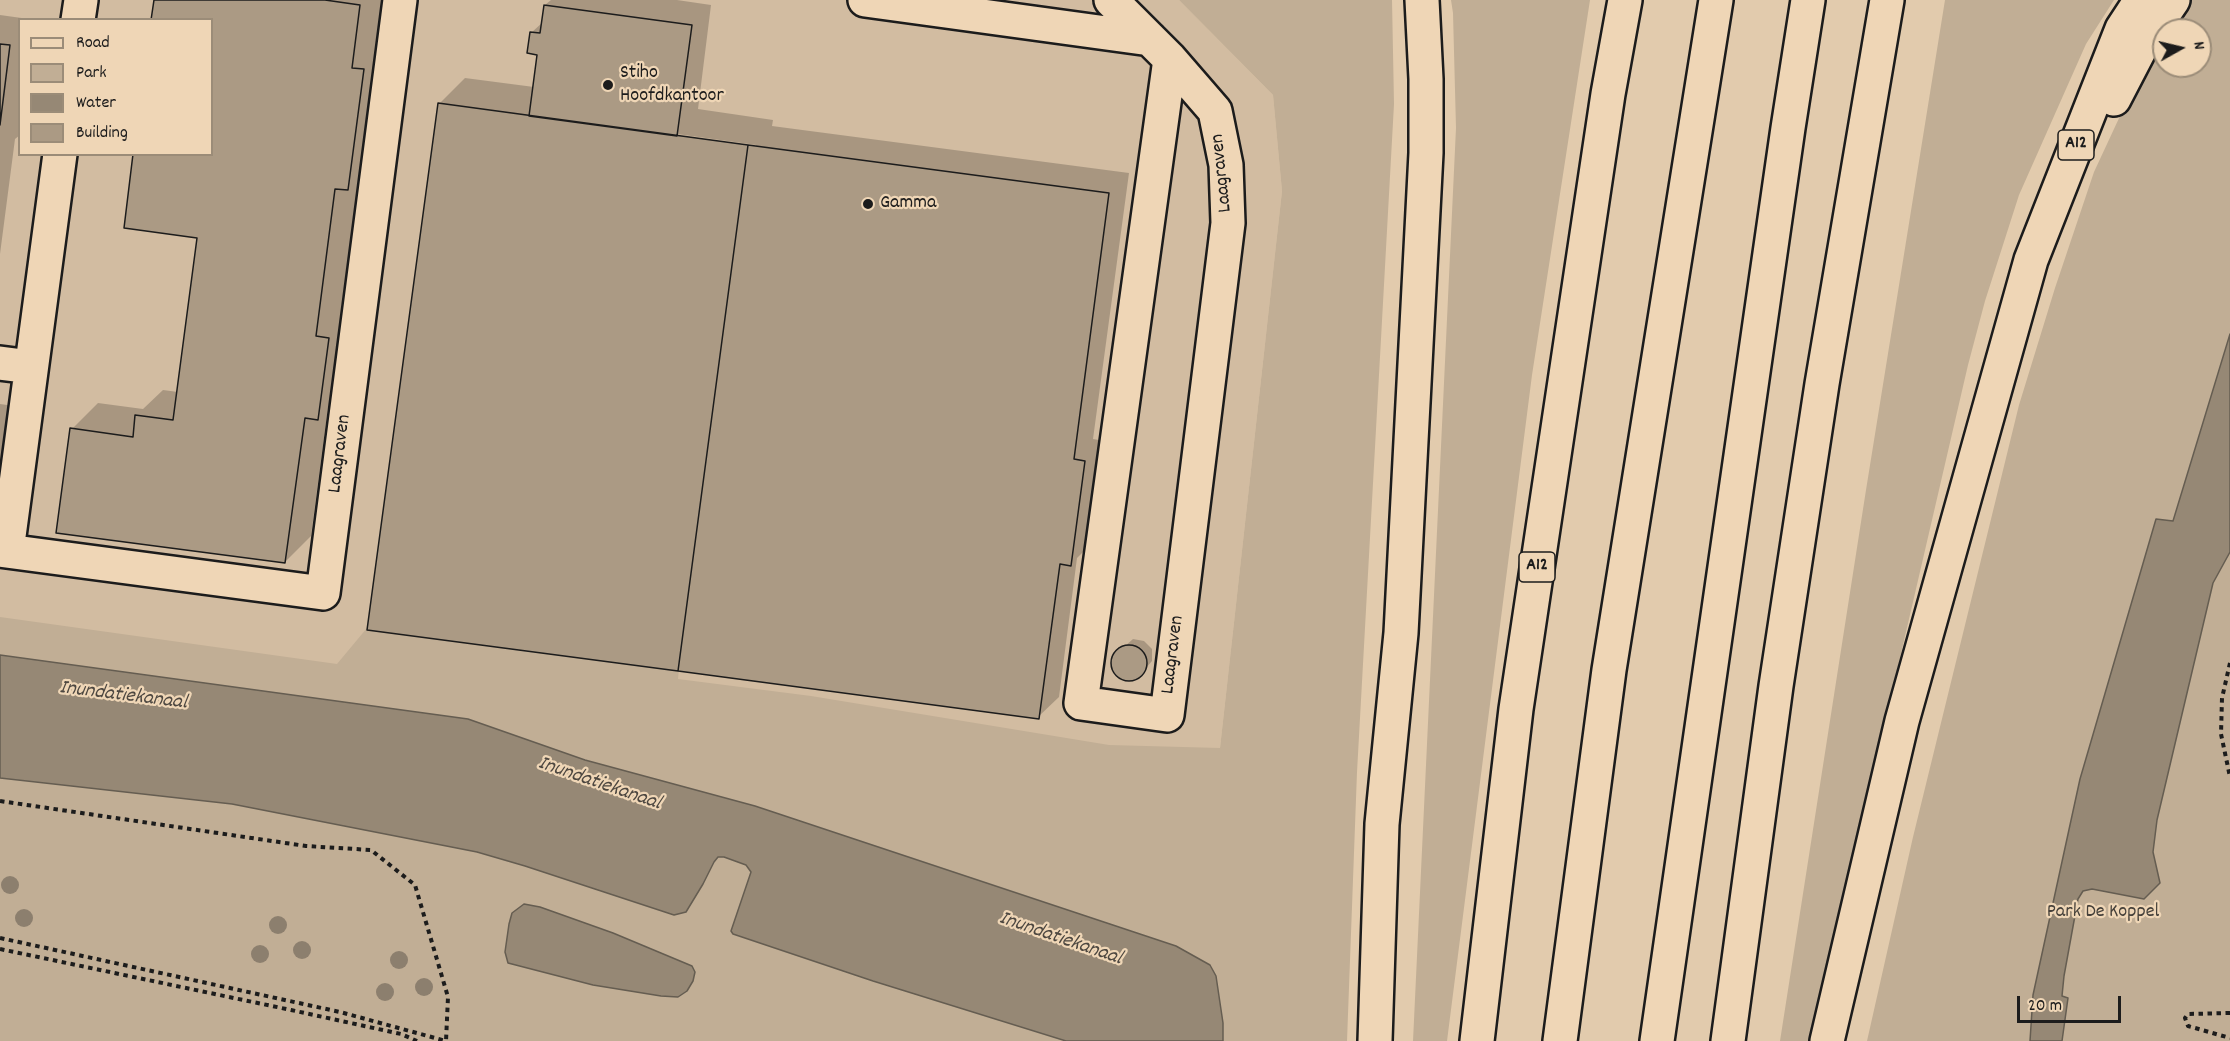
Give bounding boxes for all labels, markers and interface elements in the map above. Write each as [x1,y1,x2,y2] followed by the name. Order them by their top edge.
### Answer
[18,18,213,156] legend
[2152,18,2212,78] north arrow
[76,31,110,56] text: Road
[2186,40,2210,51] text: N
[76,61,107,86] text: Park
[620,62,724,109] place label: Stiho Hoofdkantoor
[601,78,615,92] marker: Stiho Hoofdkantoor
[76,91,116,116] text: Water
[76,121,128,146] text: Building
[2058,130,2094,160] road number: A12
[1207,133,1239,213] street label: Laagraven
[880,192,936,216] place label: Gamma
[861,197,875,211] marker: Gamma
[324,413,358,495] street label: Laagraven
[1519,552,1555,582] road number: A12
[1157,614,1191,696] street label: Laagraven
[58,677,188,717] water label: Inundatiekanaal
[534,752,664,818] water label: Inundatiekanaal
[2047,901,2159,925] park label: Park De Koppel
[995,907,1125,973] water label: Inundatiekanaal
[2020,984,2124,1022] scale bar
[2028,994,2062,1019] text: 20 m

